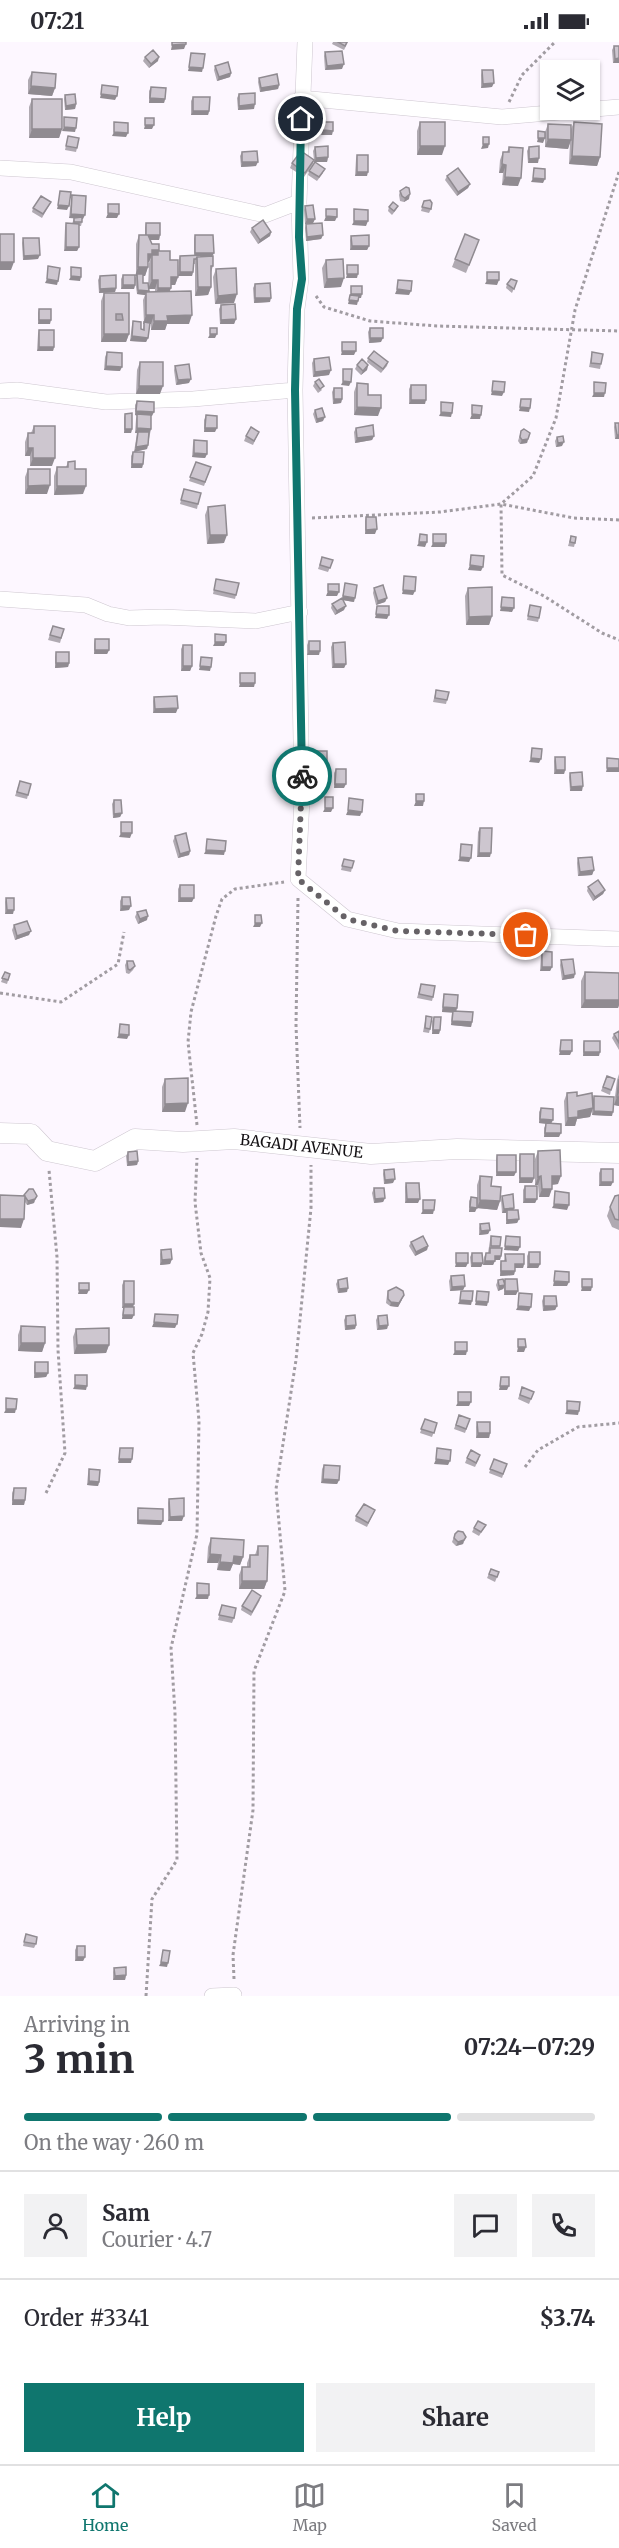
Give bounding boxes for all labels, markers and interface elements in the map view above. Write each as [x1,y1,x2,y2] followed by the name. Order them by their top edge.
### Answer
[30,7,84,35] text: 07:21
[540,60,600,120] map controls
[540,60,600,120] button: layers
[275,93,326,144] pin
[284,102,317,135] icon: home
[272,746,332,806] courier
[286,760,319,793] icon: bike
[500,909,551,960] pin
[509,918,542,951] icon: bag
[239,1130,364,1162] street label: BAGADI AVENUE
[24,2012,130,2037] text: Arriving in
[464,2033,595,2061] text: 07:24–07:29
[24,2035,134,2084] text: 3 min
[24,2130,204,2155] text: On the way · 260 m
[24,2194,87,2257] button: person
[454,2194,517,2257] button: chat
[532,2194,595,2257] button: phone
[102,2199,150,2227] text: Sam
[102,2227,212,2252] text: Courier · 4.7
[24,2304,149,2332] text: Order #3341
[540,2304,595,2332] text: $3.74
[24,2383,304,2452] button: Help
[316,2383,595,2452] button: Share
[82,2479,128,2535] tab: Home
[293,2479,327,2535] tab: Map
[491,2479,537,2535] tab: Saved

